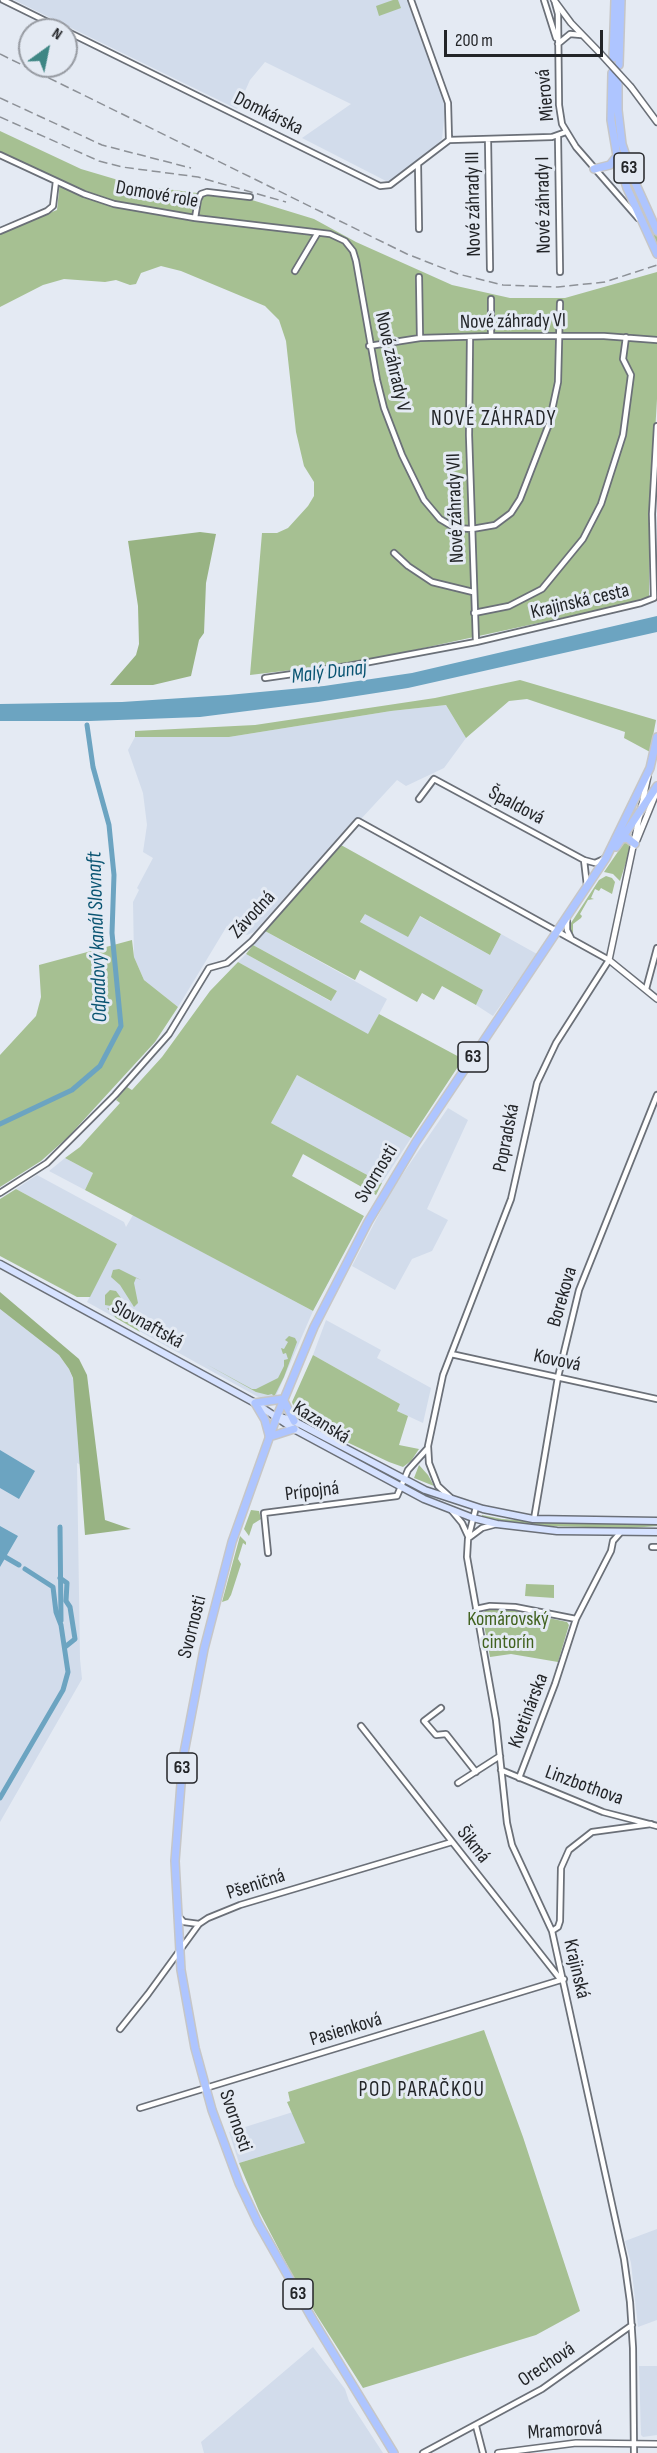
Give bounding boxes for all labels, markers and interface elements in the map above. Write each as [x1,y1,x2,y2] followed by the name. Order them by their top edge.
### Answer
[18,18,78,78] north arrow
[447,18,606,56] scale bar
[48,24,66,44] text: N
[455,30,493,51] text: 200 m
[532,68,560,122] street label: Mierová
[229,87,307,141] street label: Domkárska
[461,151,487,257] street label: Nové záhrady III
[614,153,644,183] road number: 63
[531,156,557,254] street label: Nové záhrady I
[114,176,200,214] street label: Domové role
[460,309,566,335] street label: Nové záhrady VI
[369,310,415,414] street label: Nové záhrady V
[431,407,557,433] district label: NOVÉ ZÁHRADY
[442,453,470,563] street label: Nové záhrady VII
[528,579,632,625] street label: Krajinská cesta
[290,656,368,690] water label: Malý Dunaj
[484,781,548,831] street label: Špaldová
[82,851,114,1023] water label: Odpadový kanál Slovnaft
[225,886,281,944] street label: Závodná
[458,1042,488,1072] road number: 63
[489,1102,525,1174] street label: Popradská
[350,1140,404,1208] street label: Svornosti
[543,1264,583,1330] street label: Borekova
[107,1295,187,1355] street label: Slovnaftská
[531,1344,583,1378] street label: Kovová
[288,1396,354,1450] street label: Kazanská
[284,1477,340,1507] street label: Prípojná
[174,1593,212,1661] street label: Svornosti
[467,1608,549,1655] park label: Komárovský cintorín
[504,1670,554,1752] street label: Kvetinárska
[167,1753,197,1783] road number: 63
[542,1761,626,1811] street label: Linzbothova
[451,1822,495,1868] street label: Šikmá
[224,1864,288,1906] street label: Pšeničná
[558,1937,594,2001] street label: Krajinská
[307,2008,385,2052] street label: Pasienková
[359,2078,485,2104] district label: POD PARAČKOU
[213,2087,257,2155] street label: Svornosti
[283,2279,313,2309] road number: 63
[514,2337,580,2393] street label: Orechová
[527,2416,603,2446] street label: Mramorová

